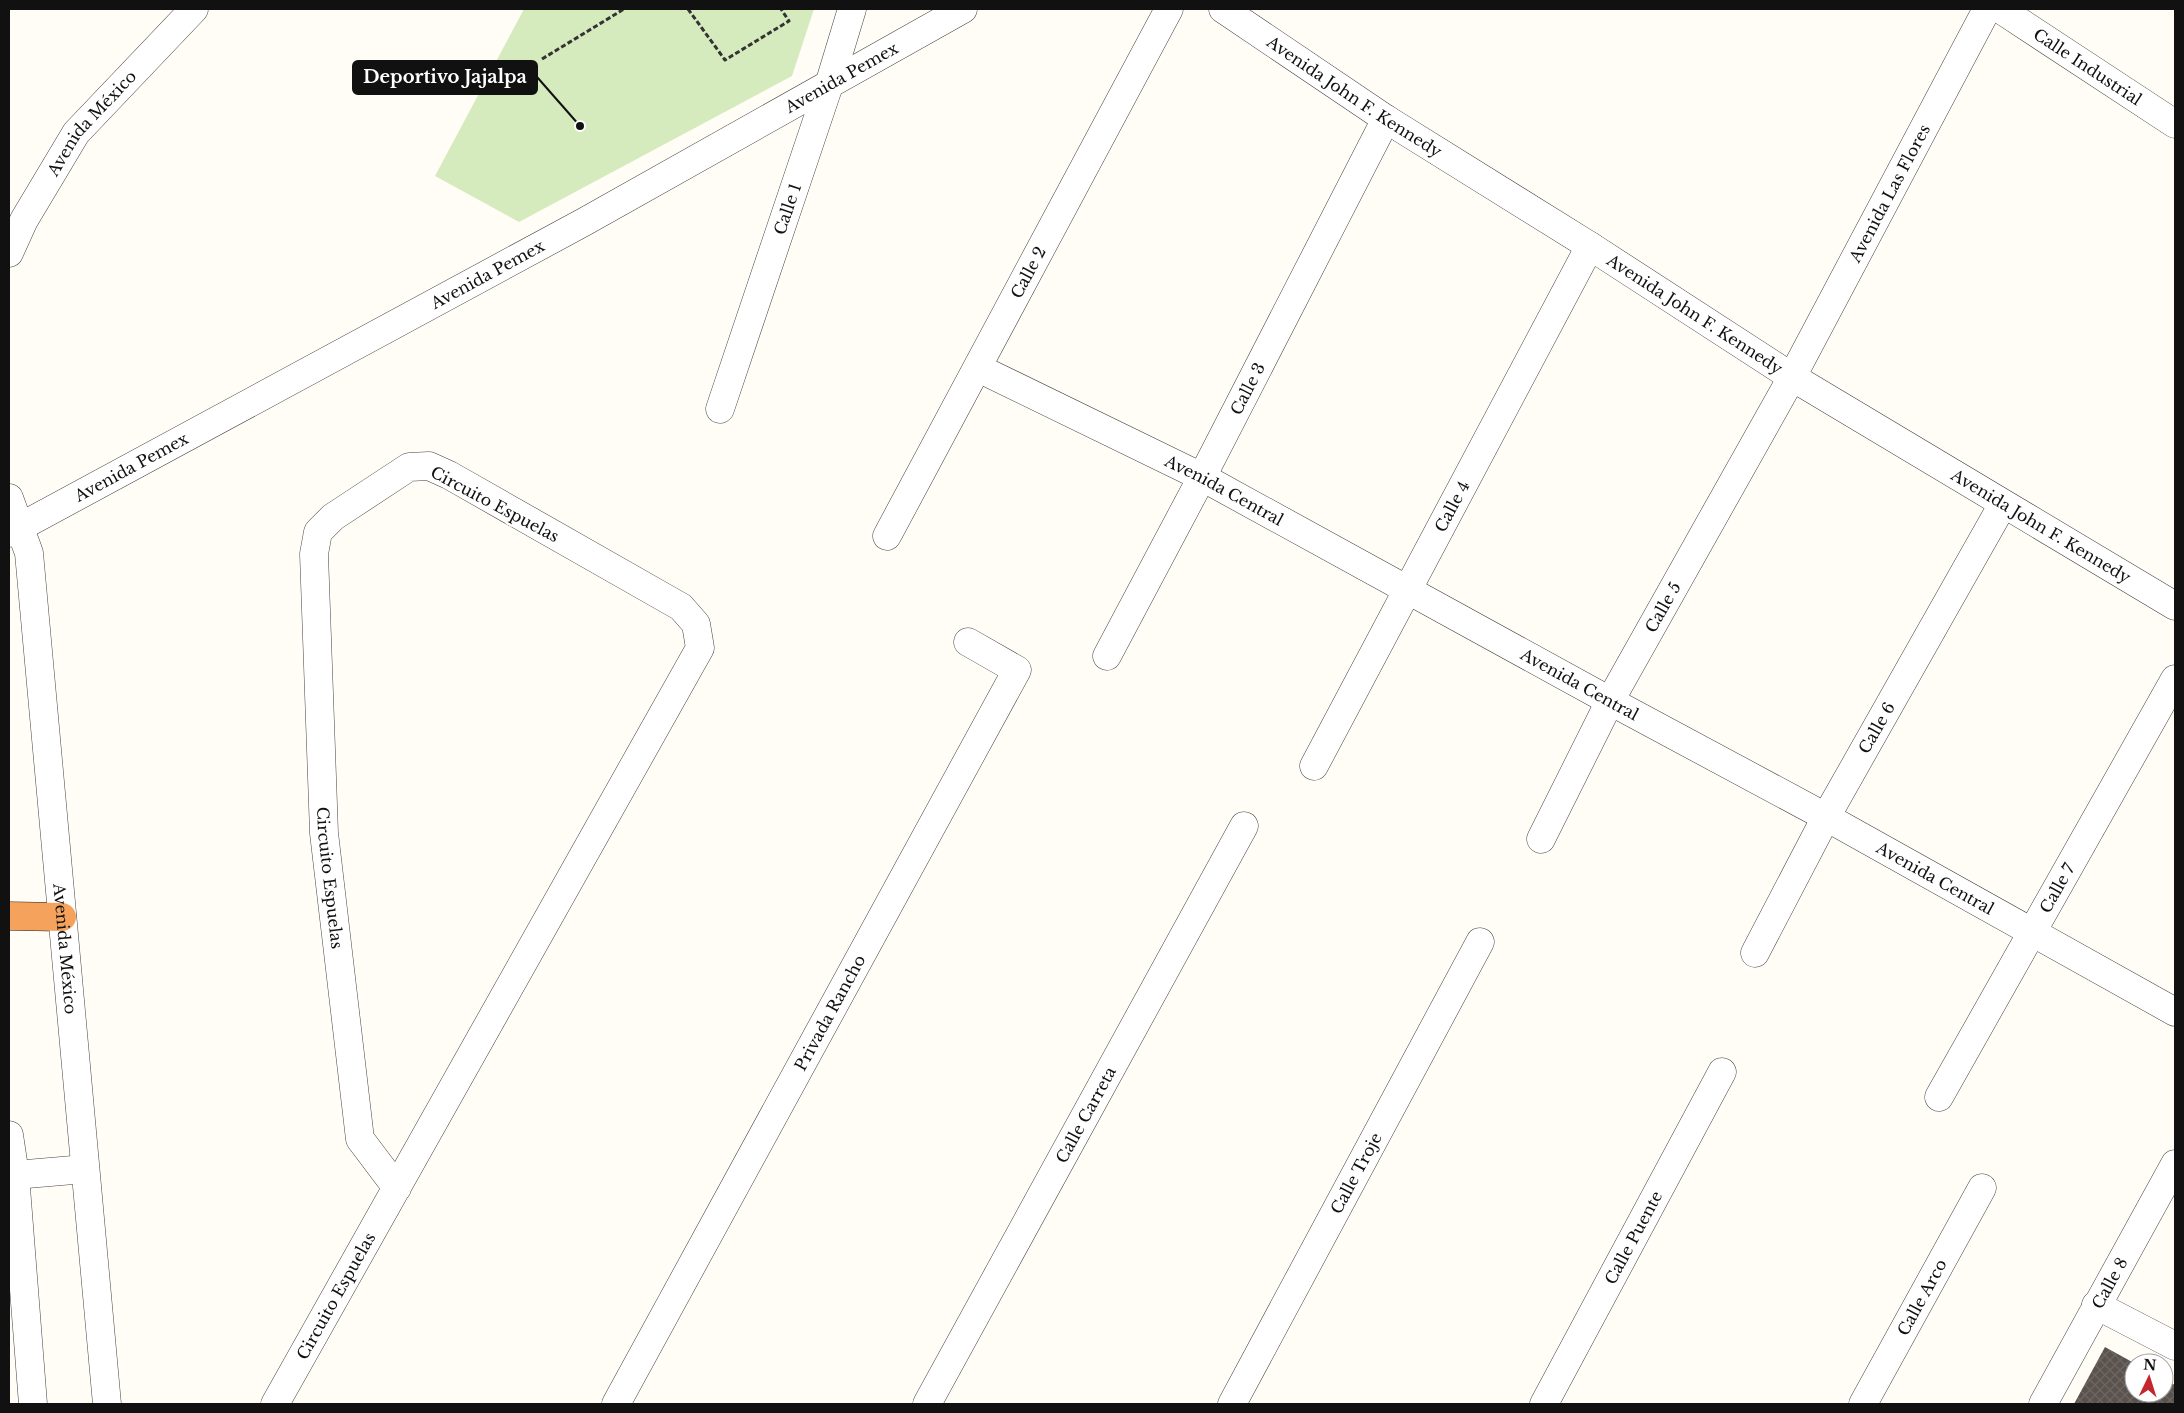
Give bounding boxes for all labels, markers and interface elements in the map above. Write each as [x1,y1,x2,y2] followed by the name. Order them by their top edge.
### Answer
[2030,24,2146,110] street label: Calle Industrial
[1262,31,1446,162] street label: Avenida John F. Kennedy
[781,38,902,117] street label: Avenida Pemex
[353,61,537,94] callout: Deportivo Jajalpa
[42,66,140,180] street label: Avenida México
[363,66,528,88] text: Deportivo Jajalpa
[1844,121,1934,266] street label: Avenida Las Flores
[769,181,805,237] street label: Calle 1
[426,235,548,314] street label: Avenida Pemex
[1006,243,1050,302] street label: Calle 2
[1602,249,1787,379] street label: Avenida John F. Kennedy
[1226,359,1269,418] street label: Calle 3
[70,428,192,506] street label: Avenida Pemex
[1161,450,1287,530] street label: Avenida Central
[427,462,563,546] street label: Circuito Espuelas
[1947,464,2135,588] street label: Avenida John F. Kennedy
[1430,477,1474,535] street label: Calle 4
[1641,578,1685,636] street label: Calle 5
[1516,643,1642,725] street label: Avenida Central
[1854,698,1899,757] street label: Calle 6
[313,806,348,950] street label: Circuito Espuelas
[1872,837,1998,919] street label: Avenida Central
[2035,859,2079,916] street label: Calle 7
[49,882,81,1015] street label: Avenida México
[790,951,870,1074] street label: Privada Rancho
[1051,1063,1120,1166] street label: Calle Carreta
[1326,1129,1386,1217] street label: Calle Troje
[1600,1187,1666,1288] street label: Calle Puente
[292,1229,379,1363] street label: Circuito Espuelas
[2087,1254,2132,1312] street label: Calle 8
[1893,1255,1951,1339] street label: Calle Arco
[2124,1353,2174,1403] north arrow
[2143,1356,2157,1374] text: N

